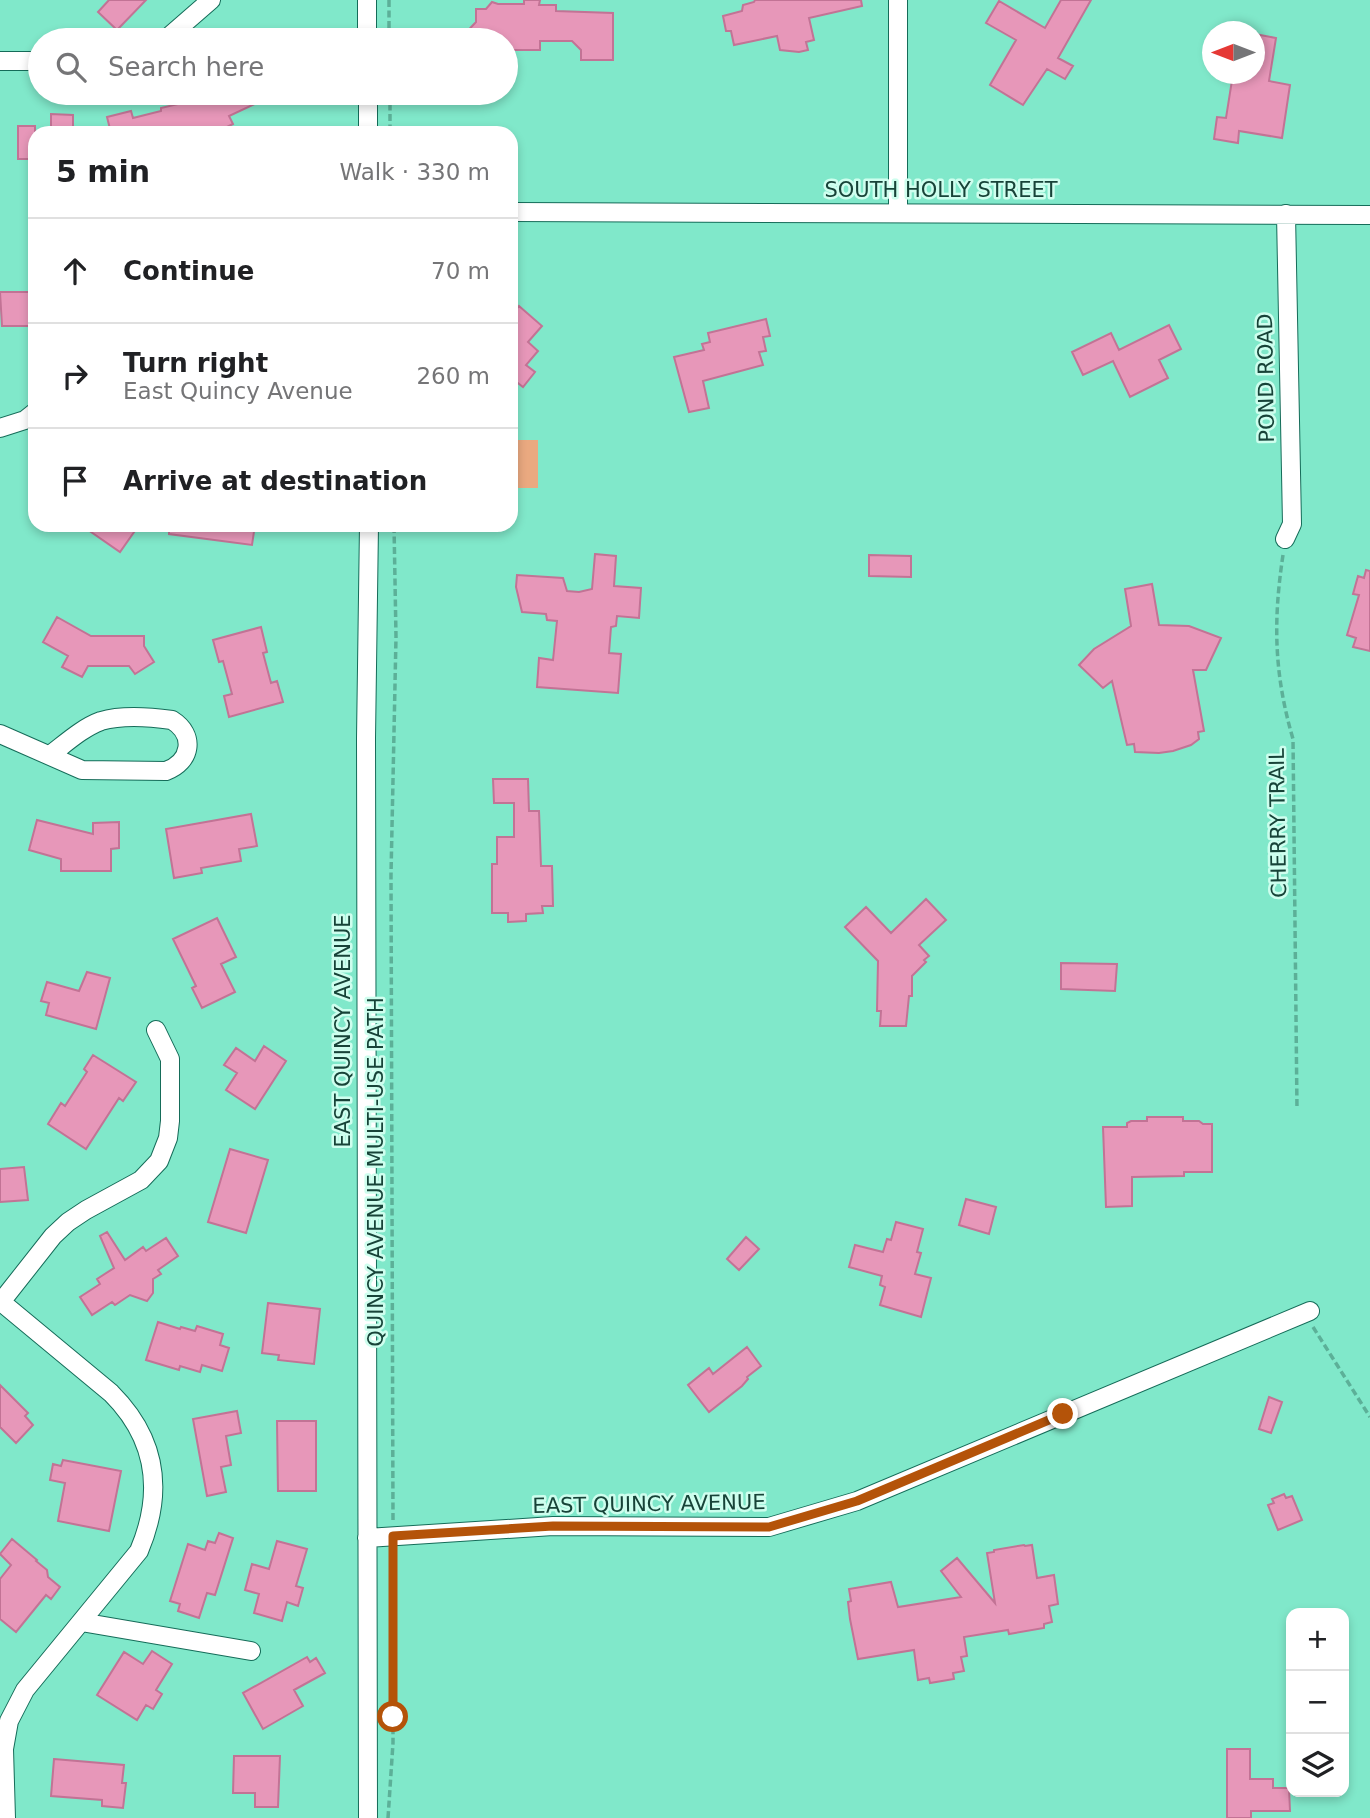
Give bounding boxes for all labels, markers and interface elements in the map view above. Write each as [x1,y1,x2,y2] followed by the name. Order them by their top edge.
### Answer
[1202,21,1265,84] north arrow
[28,28,518,105] search box
[52,48,90,86] icon: search
[108,52,264,82] text: Search here
[56,154,150,189] text: 5 min
[339,159,490,185] text: Walk · 330 m
[824,178,1058,202] street label: SOUTH HOLLY STREET
[56,252,94,290] icon: ahead
[123,256,254,286] text: Continue
[431,258,490,284] text: 70 m
[1253,313,1279,443] street label: POND ROAD
[123,348,268,378] text: Turn right
[56,357,94,395] icon: right
[416,363,490,389] text: 260 m
[123,378,353,404] text: East Quincy Avenue
[56,462,94,500] icon: arrive
[123,466,427,496] text: Arrive at destination
[1265,748,1291,898] street label: CHERRY TRAIL
[331,914,355,1148] street label: EAST QUINCY AVENUE
[364,997,388,1347] street label: QUINCY AVENUE MULTI-USE PATH
[1047,1398,1078,1429] route end
[532,1490,766,1518] street label: EAST QUINCY AVENUE
[1286,1608,1349,1797] map controls
[1286,1608,1349,1671] button: +
[1286,1671,1349,1734] button: −
[377,1701,408,1732] route start
[1286,1734,1349,1797] button: layers

